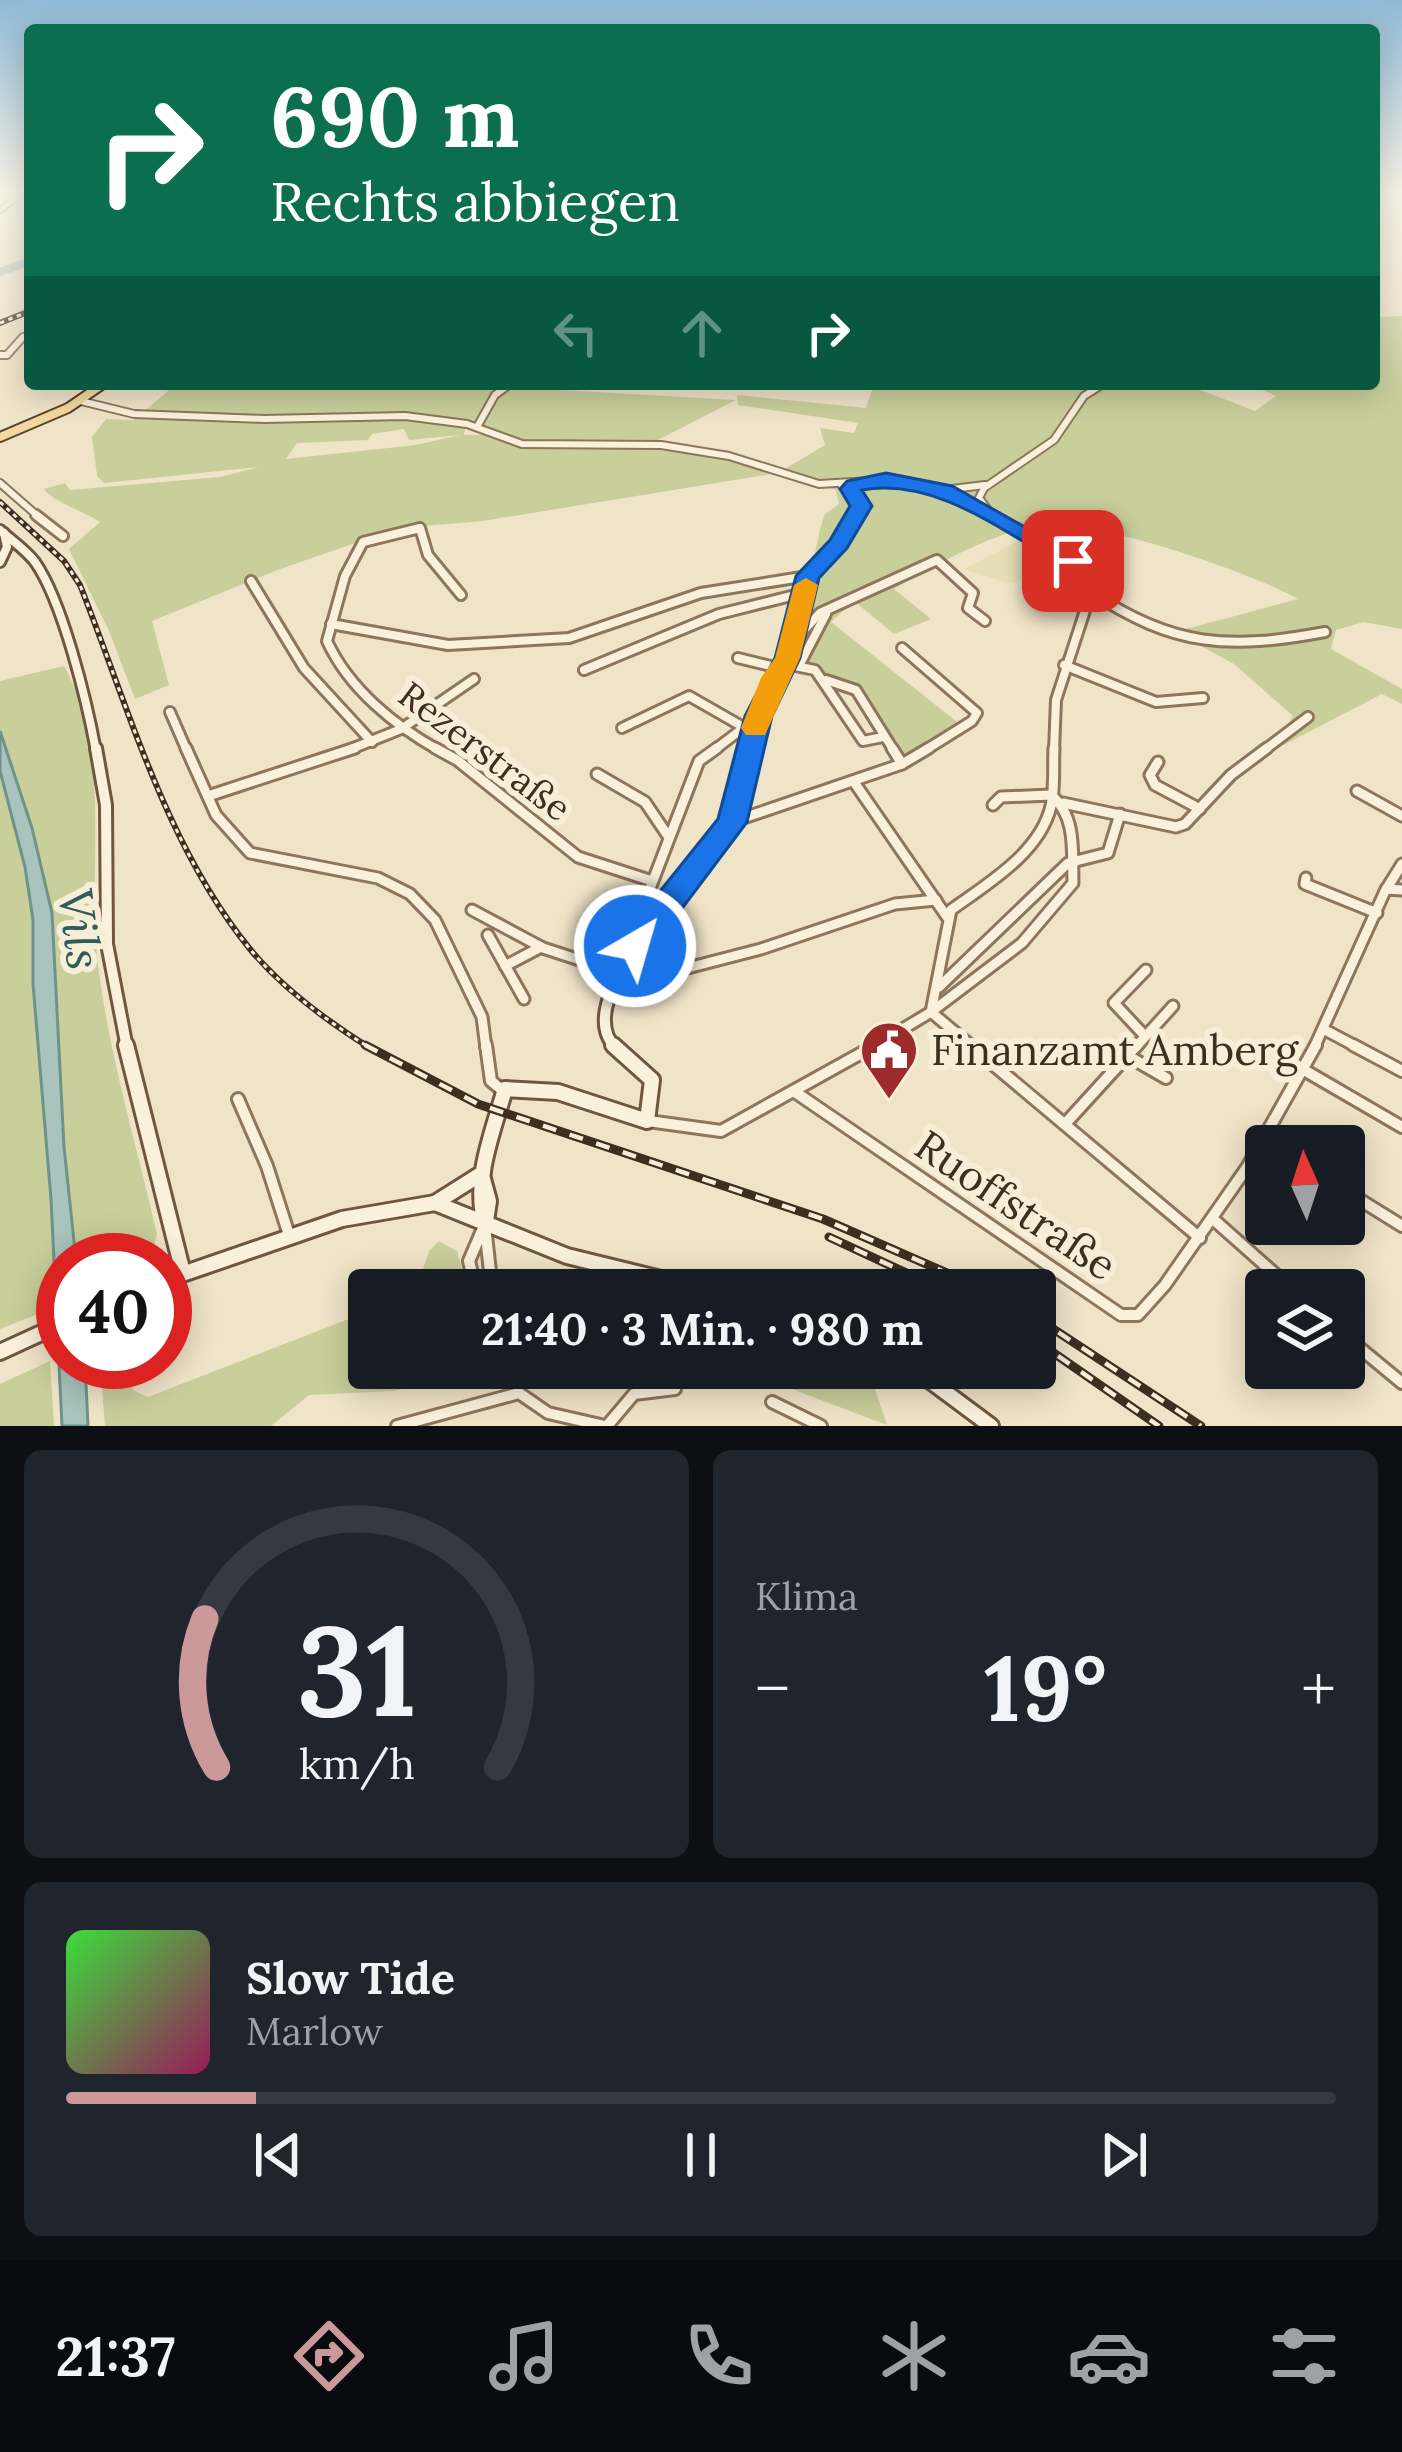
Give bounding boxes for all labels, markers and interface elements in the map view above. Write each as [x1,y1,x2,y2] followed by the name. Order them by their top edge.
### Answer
[270,62,519,170] text: 690 m
[72,72,228,228] icon: right
[270,167,680,236] text: Rechts abbiegen
[543,300,609,366] icon: left
[669,300,735,366] icon: ahead
[795,300,861,366] icon: right
[1022,510,1124,612] pin
[1040,528,1106,594] icon: arrive
[390,671,580,831] street label: Rezerstraße
[572,883,698,1009] position arrow
[45,885,116,973] water label: Vils
[858,1019,920,1101] public building icon: Finanzamt Amberg
[931,1023,1299,1077] place label: Finanzamt Amberg
[905,1118,1127,1292] street label: Ruoffstraße
[1245,1125,1365,1245] north arrow
[1245,1125,1365,1389] map controls
[36,1233,192,1389] speed limit sign: 40
[1245,1269,1365,1389] button: layers
[481,1300,923,1357] text: 21:40 · 3 Min. · 980 m
[755,1571,858,1621] text: Klima
[296,1590,417,1750] text: 31
[984,1630,1107,1746] text: 19°
[755,1646,790,1730] text: −
[1301,1646,1336,1730] text: +
[299,1736,414,1791] text: km/h
[246,1949,455,2006] text: Slow Tide
[246,2006,383,2056] text: Marlow
[245,2122,311,2188] icon: previous
[668,2122,734,2188] icon: pause
[1091,2122,1157,2188] icon: next
[287,2314,371,2398] icon: directions
[482,2314,566,2398] icon: music
[677,2314,761,2398] icon: phone
[872,2314,956,2398] icon: climate
[1067,2314,1151,2398] icon: car
[1262,2314,1346,2398] icon: filters
[56,2322,175,2391] text: 21:37

